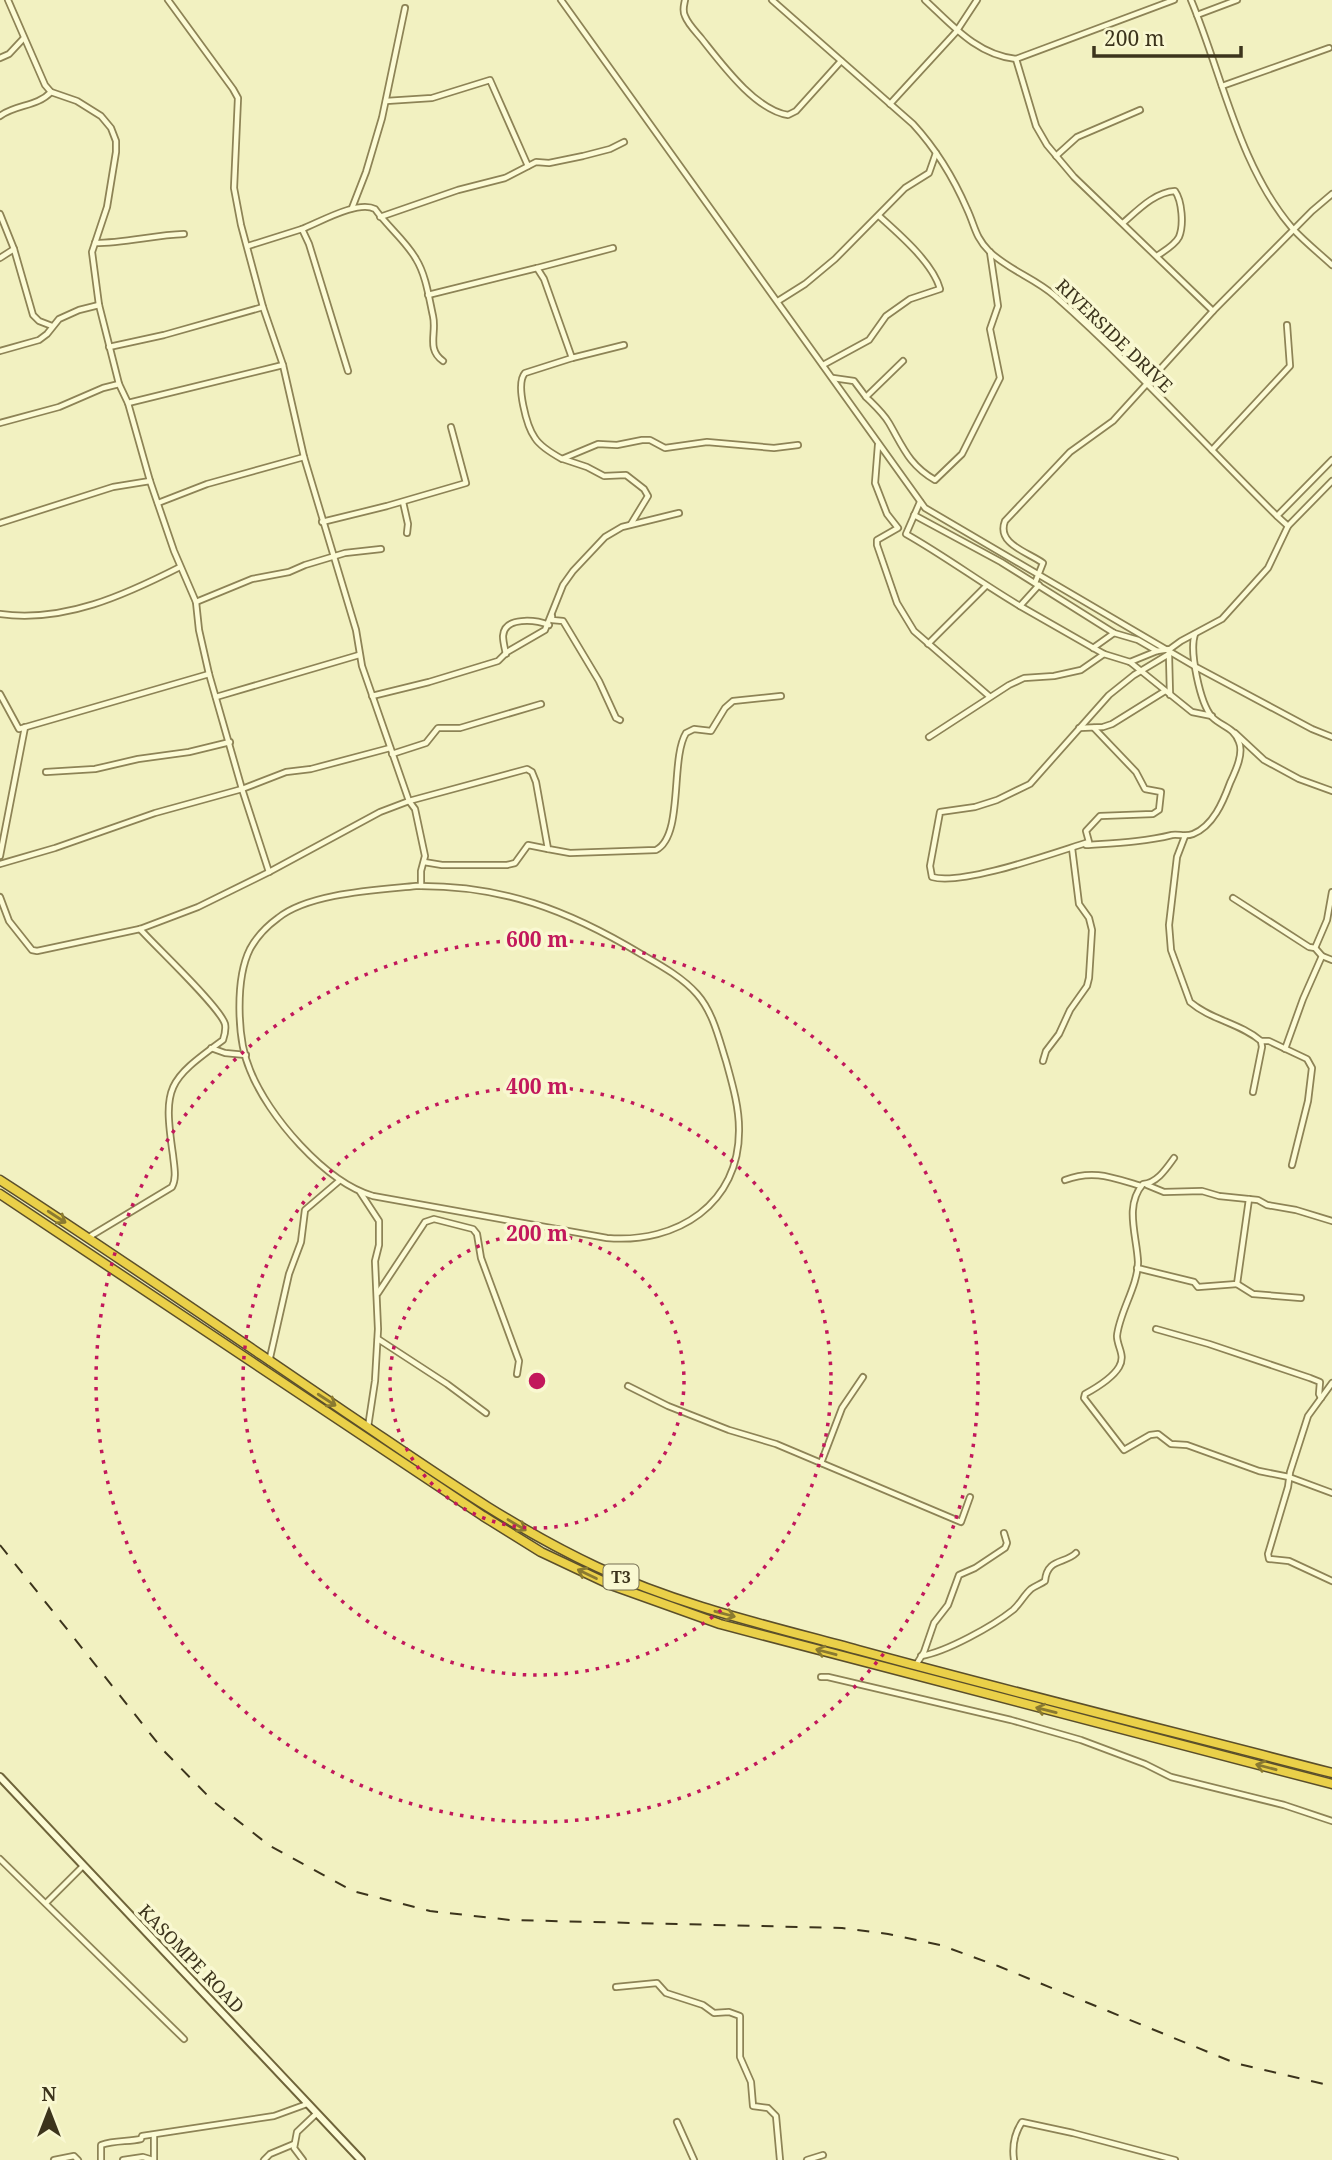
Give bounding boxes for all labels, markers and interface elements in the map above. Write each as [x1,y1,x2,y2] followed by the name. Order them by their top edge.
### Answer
[1094,14,1241,58] scale bar
[1104,24,1165,52] text: 200 m
[1051,273,1178,397] street label: RIVERSIDE DRIVE
[506,925,568,953] text: 600 m
[506,1072,568,1100] text: 400 m
[47,1211,67,1225] one-way arrow
[506,1219,568,1247] text: 200 m
[525,1369,549,1393] centre of rings
[317,1393,336,1407] one-way arrow
[506,1518,526,1532] one-way arrow
[604,1564,638,1590] road number: T3
[577,1566,598,1580] one-way arrow
[714,1608,736,1621] one-way arrow
[815,1645,838,1658] one-way arrow
[1035,1703,1057,1716] one-way arrow
[1255,1760,1278,1773] one-way arrow
[134,1899,250,2018] street label: KASOMPE ROAD
[14,2076,84,2146] north arrow
[42,2081,57,2107] text: N

